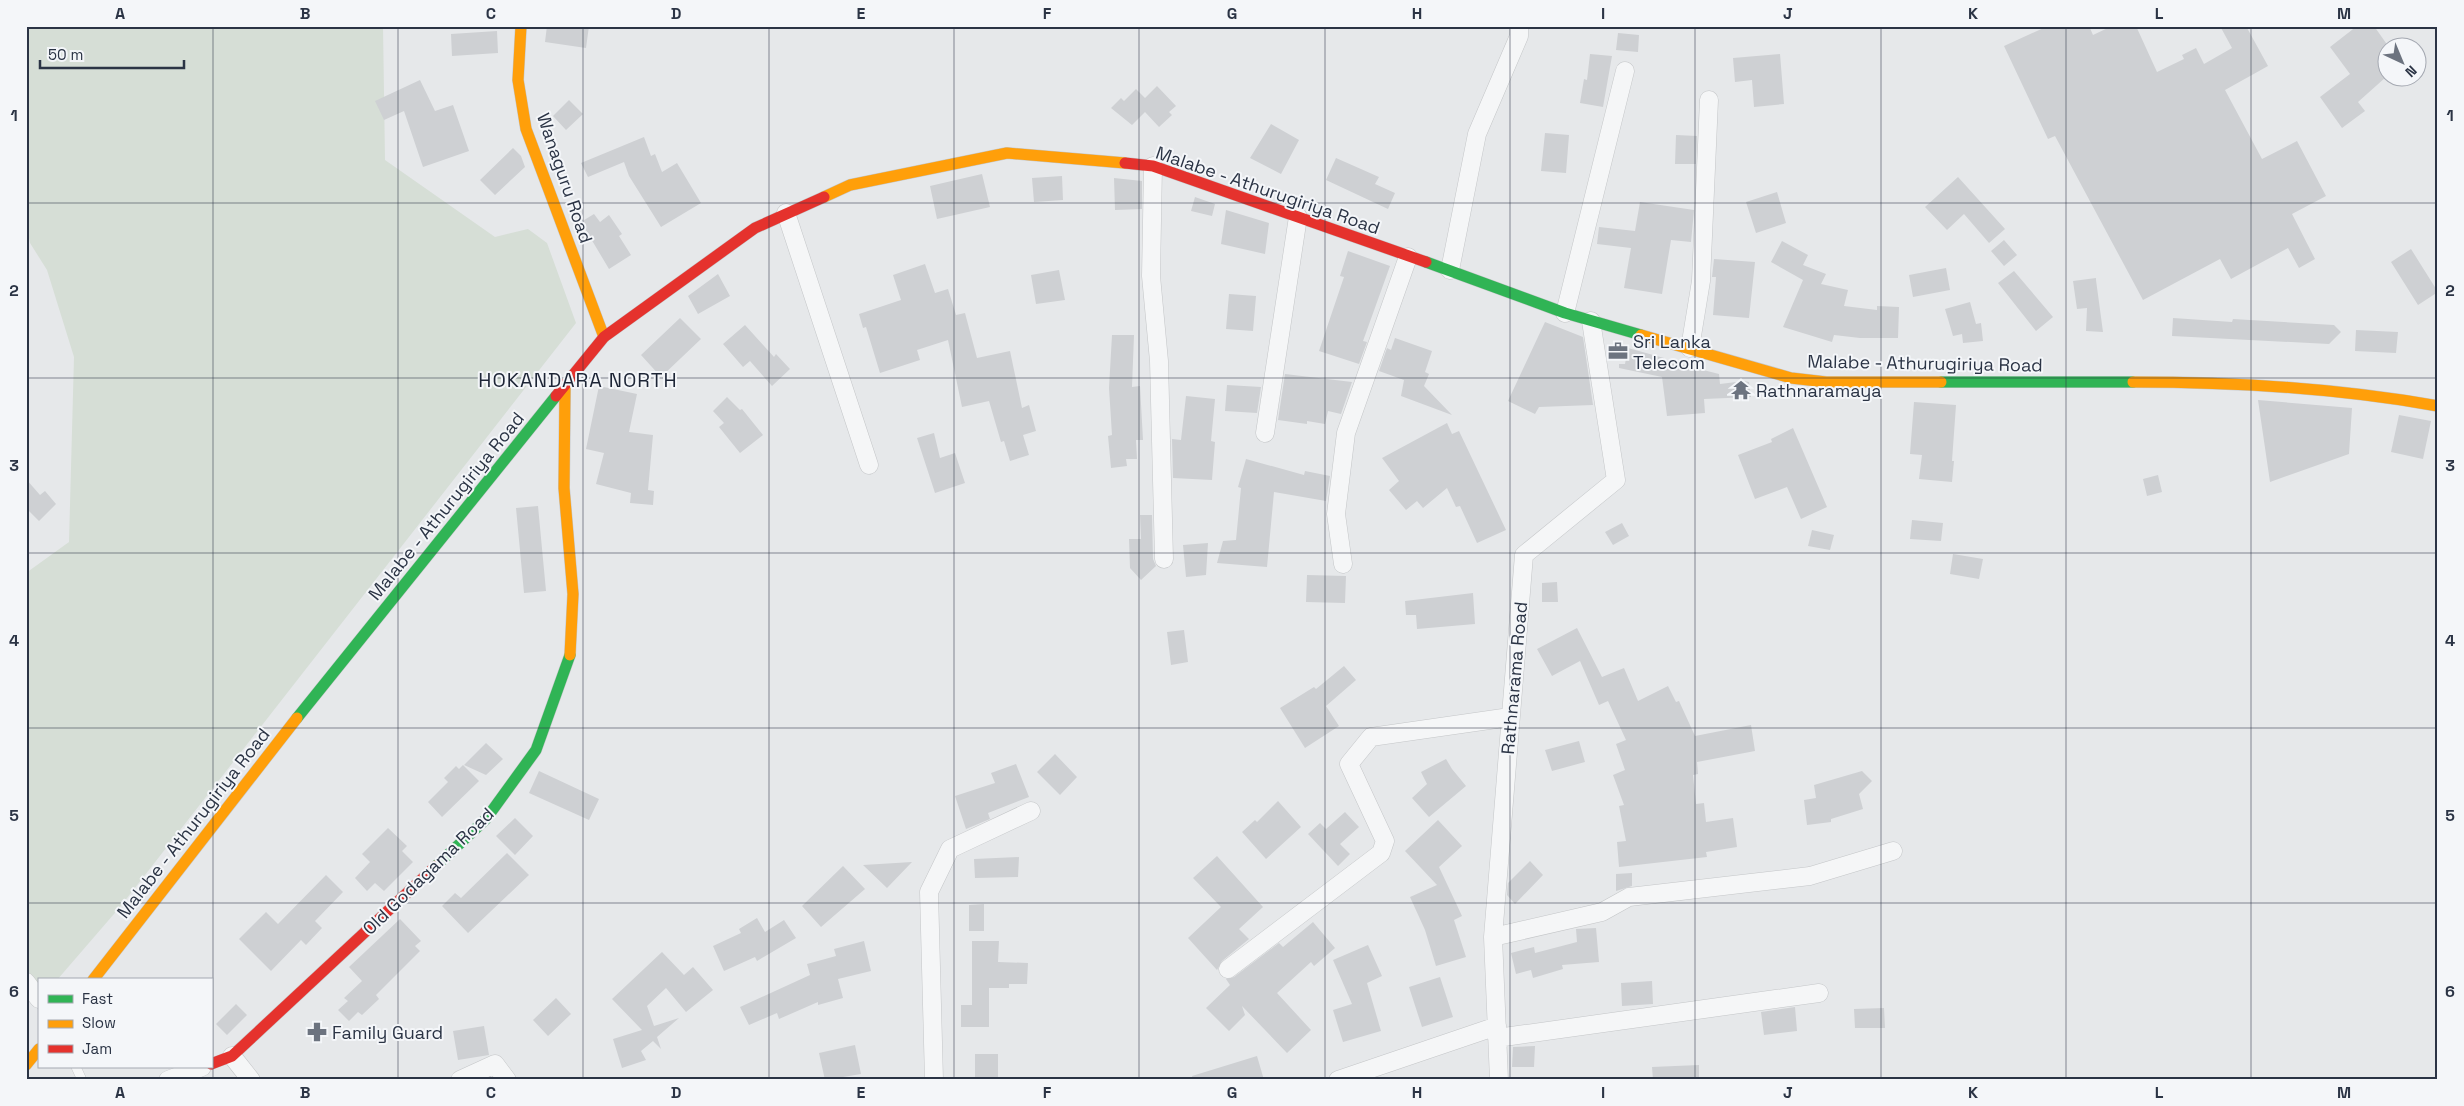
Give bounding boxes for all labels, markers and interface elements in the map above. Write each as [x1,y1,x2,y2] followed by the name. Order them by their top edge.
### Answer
[115,3,125,24] text: A
[300,3,310,24] text: B
[486,3,496,24] text: C
[671,3,681,24] text: D
[857,3,866,24] text: E
[1043,3,1052,24] text: F
[1227,3,1237,24] text: G
[1412,3,1422,24] text: H
[1601,3,1605,24] text: I
[1783,3,1793,24] text: J
[1968,3,1978,24] text: K
[2155,3,2164,24] text: L
[2337,3,2351,24] text: M
[40,38,184,70] scale bar
[2376,38,2426,88] north arrow
[48,45,83,64] text: 50 m
[2401,62,2421,81] text: N
[10,105,18,126] text: 1
[2446,105,2454,126] text: 1
[532,110,598,246] street label: Wanaguru Road
[1153,141,1383,239] street label: Malabe - Athurugiriya Road
[9,280,19,301] text: 2
[2445,280,2455,301] text: 2
[1633,330,1711,374] place label: Sri Lanka Telecom
[1607,340,1629,362] office icon: Sri Lanka Telecom
[1807,349,2043,377] street label: Malabe - Athurugiriya Road
[478,367,678,393] district label: HOKANDARA NORTH
[1730,379,1752,401] temple icon: Rathnaramaya
[1756,379,1882,402] place label: Rathnaramaya
[363,407,529,605] street label: Malabe - Athurugiriya Road
[9,455,19,476] text: 3
[2445,455,2455,476] text: 3
[1496,601,1532,755] street label: Rathnarama Road
[9,630,19,651] text: 4
[2445,630,2455,651] text: 4
[111,723,275,923] street label: Malabe - Athurugiriya Road
[357,802,499,940] street label: Old Godagama Road
[9,805,19,826] text: 5
[2445,805,2455,826] text: 5
[38,978,212,1068] legend
[9,981,19,1002] text: 6
[2445,981,2455,1002] text: 6
[82,989,113,1008] text: Fast
[82,1013,116,1032] text: Slow
[306,1021,328,1043] pharmacy icon: Family Guard
[332,1021,443,1044] place label: Family Guard
[82,1039,112,1058] text: Jam
[115,1082,125,1103] text: A
[300,1082,310,1103] text: B
[486,1082,496,1103] text: C
[671,1082,681,1103] text: D
[857,1082,866,1103] text: E
[1043,1082,1052,1103] text: F
[1227,1082,1237,1103] text: G
[1412,1082,1422,1103] text: H
[1601,1082,1605,1103] text: I
[1783,1082,1793,1103] text: J
[1968,1082,1978,1103] text: K
[2155,1082,2164,1103] text: L
[2337,1082,2351,1103] text: M

